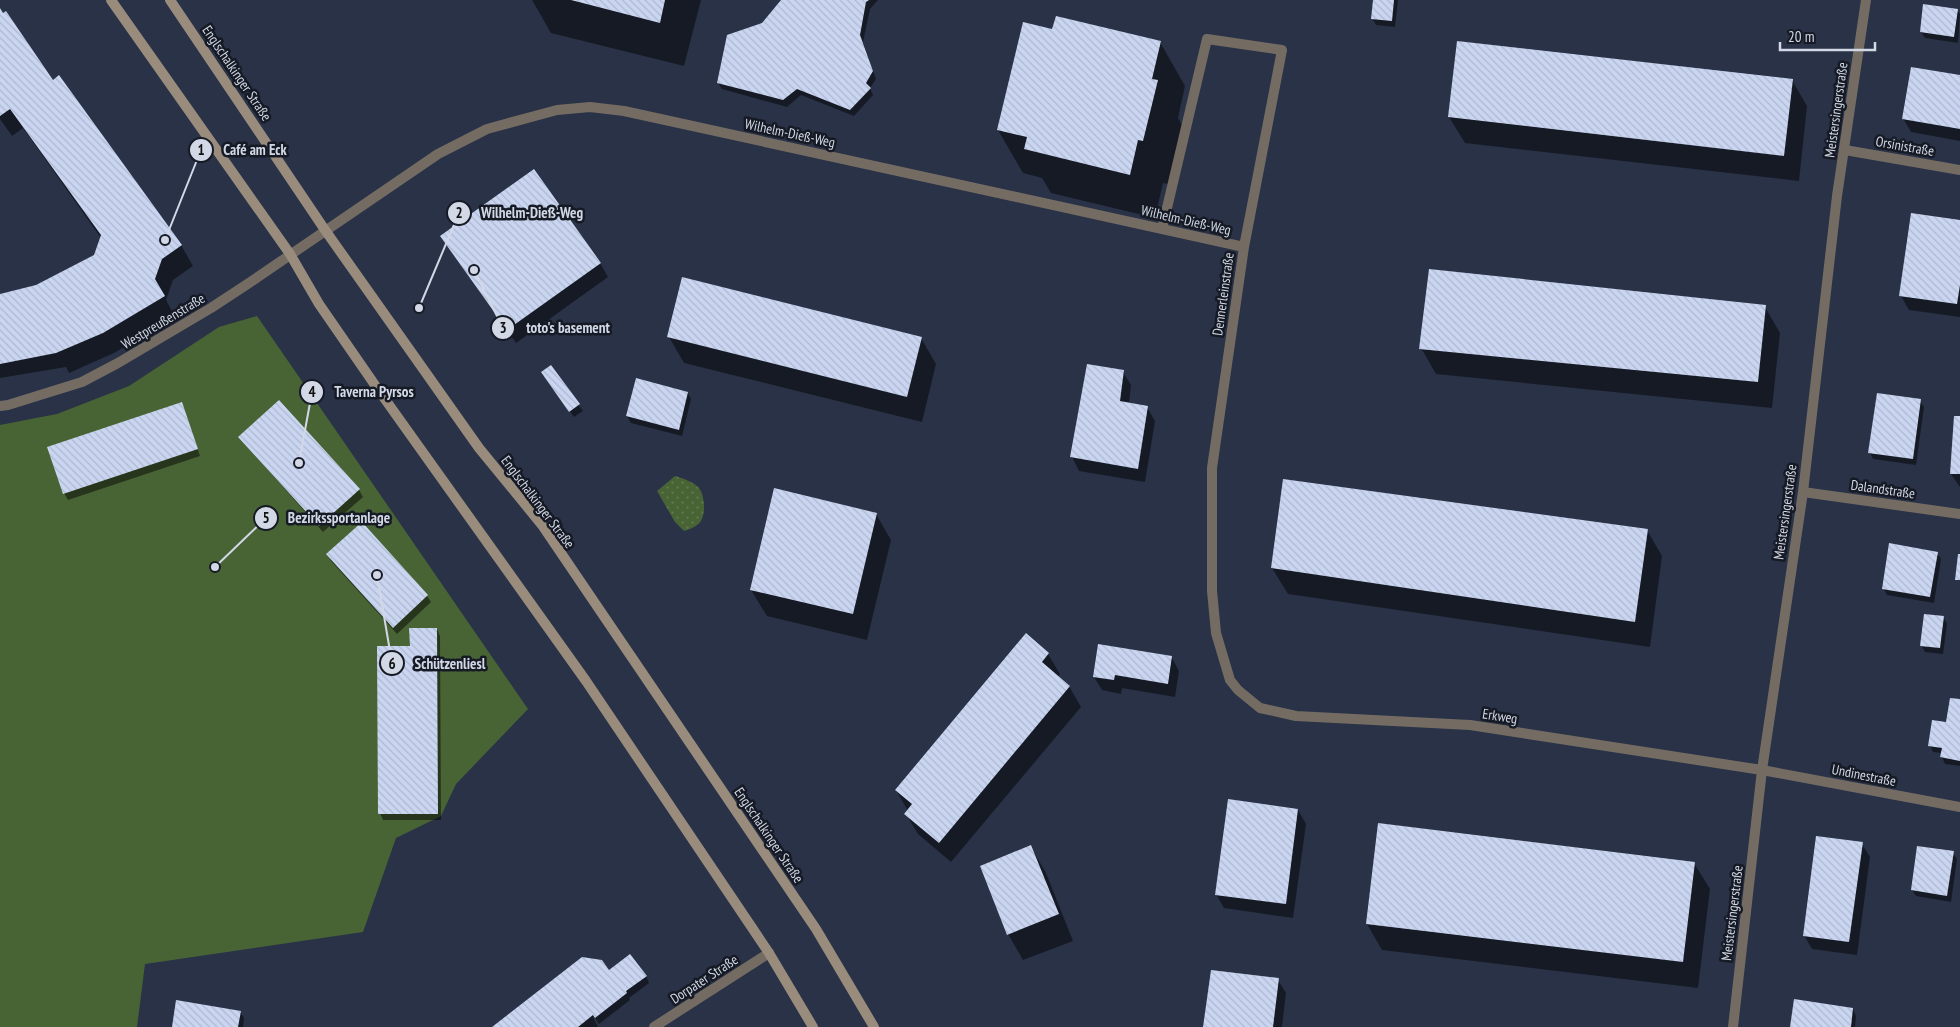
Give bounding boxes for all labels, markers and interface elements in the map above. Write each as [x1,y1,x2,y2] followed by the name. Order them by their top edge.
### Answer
[1780,20,1875,52] scale bar
[198,22,276,124] street label: Englschalkinger Straße
[1788,27,1814,46] text: 20 m
[1820,61,1852,159] street label: Meistersingerstraße
[743,115,837,151] street label: Wilhelm-Dieß-Weg
[1874,132,1936,160] street label: Orsinistraße
[188,135,297,165] callout: Café am Eck
[197,140,205,159] text: 1
[223,140,288,159] text: Café am Eck
[446,198,594,228] callout: Wilhelm-Dieß-Weg
[1139,201,1233,239] street label: Wilhelm-Dieß-Weg
[455,203,463,222] text: 2
[480,203,583,222] text: Wilhelm-Dieß-Weg
[1208,251,1238,337] street label: Dennerleinstraße
[118,289,208,353] street label: Westpreußenstraße
[491,313,620,343] callout: toto's basement
[499,318,507,337] text: 3
[526,318,611,337] text: toto's basement
[299,377,424,407] callout: Taverna Pyrsos
[308,382,316,401] text: 4
[334,382,414,401] text: Taverna Pyrsos
[497,452,579,552] street label: Englschalkinger Straße
[1769,463,1801,561] street label: Meistersingerstraße
[1850,476,1916,502] street label: Dalandstraße
[253,503,401,533] callout: Bezirkssportanlage
[262,508,270,527] text: 5
[288,508,390,527] text: Bezirkssportanlage
[380,648,495,678] callout: Schützenliesl
[388,654,396,673] text: 6
[415,654,486,673] text: Schützenliesl
[1481,704,1519,728] street label: Erkweg
[1830,760,1898,790] street label: Undinestraße
[730,784,808,886] street label: Englschalkinger Straße
[1717,864,1747,962] street label: Meistersingerstraße
[667,950,741,1008] street label: Dorpater Straße

